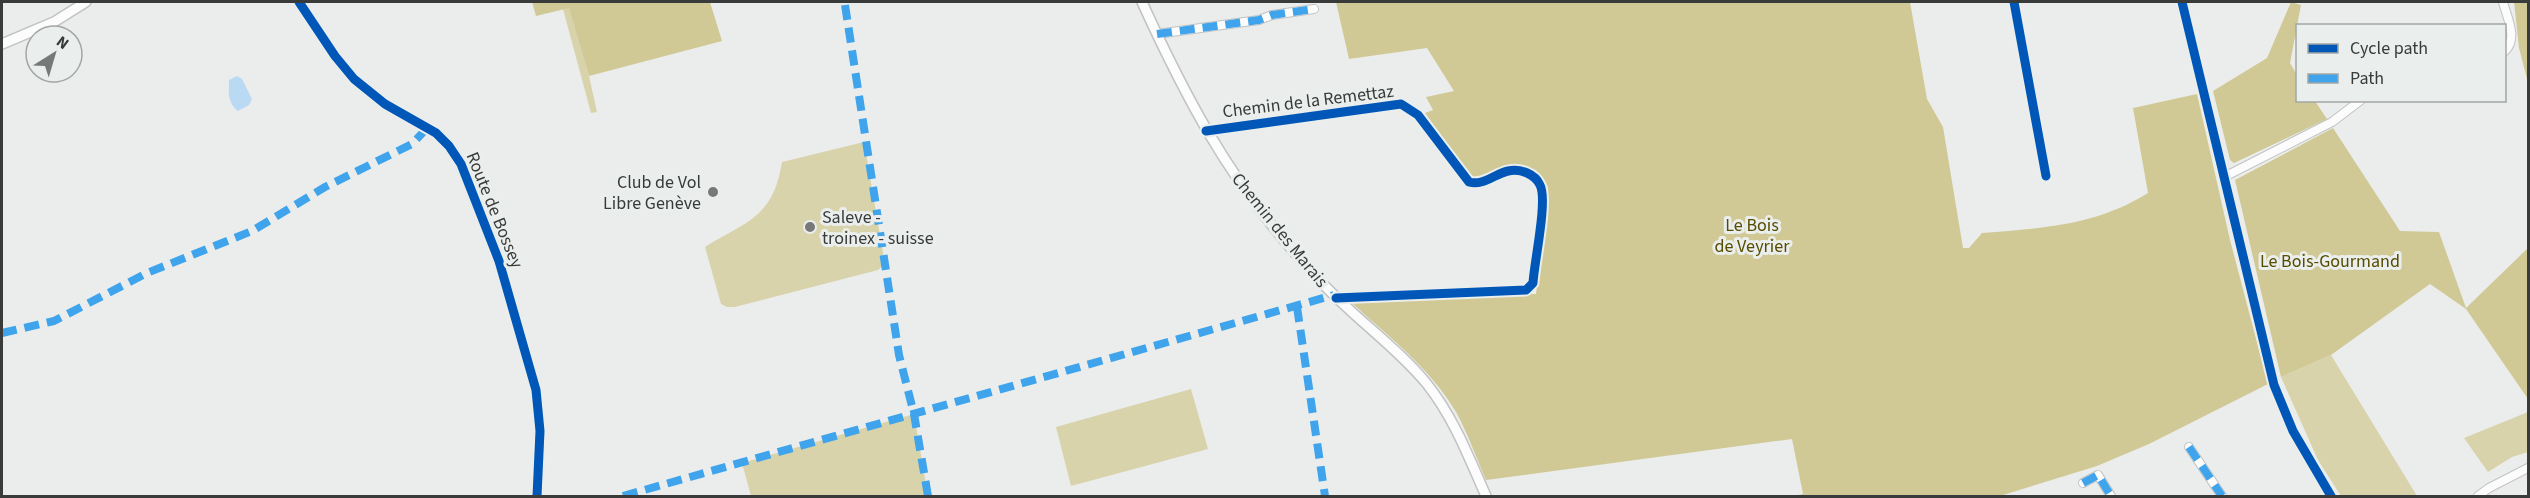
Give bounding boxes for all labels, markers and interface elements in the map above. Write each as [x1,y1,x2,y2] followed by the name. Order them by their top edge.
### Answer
[24,24,84,84] north arrow
[2296,24,2506,102] legend
[52,31,73,55] text: N
[2350,36,2428,61] text: Cycle path
[2350,66,2384,91] text: Path
[1221,79,1395,124] street label: Chemin de la Remettaz
[460,148,529,273] street label: Route de Bossey
[1226,168,1334,293] street label: Chemin des Marais
[603,170,701,216] place label: Club de Vol Libre Genève
[706,185,720,199] marker: Club de Vol Libre Genève
[822,205,934,251] place label: Saleve - troinex - suisse
[1715,213,1790,259] park label: Le Bois de Veyrier
[803,220,817,234] marker: Saleve - troinex - suisse
[2260,249,2400,274] park label: Le Bois-Gourmand

